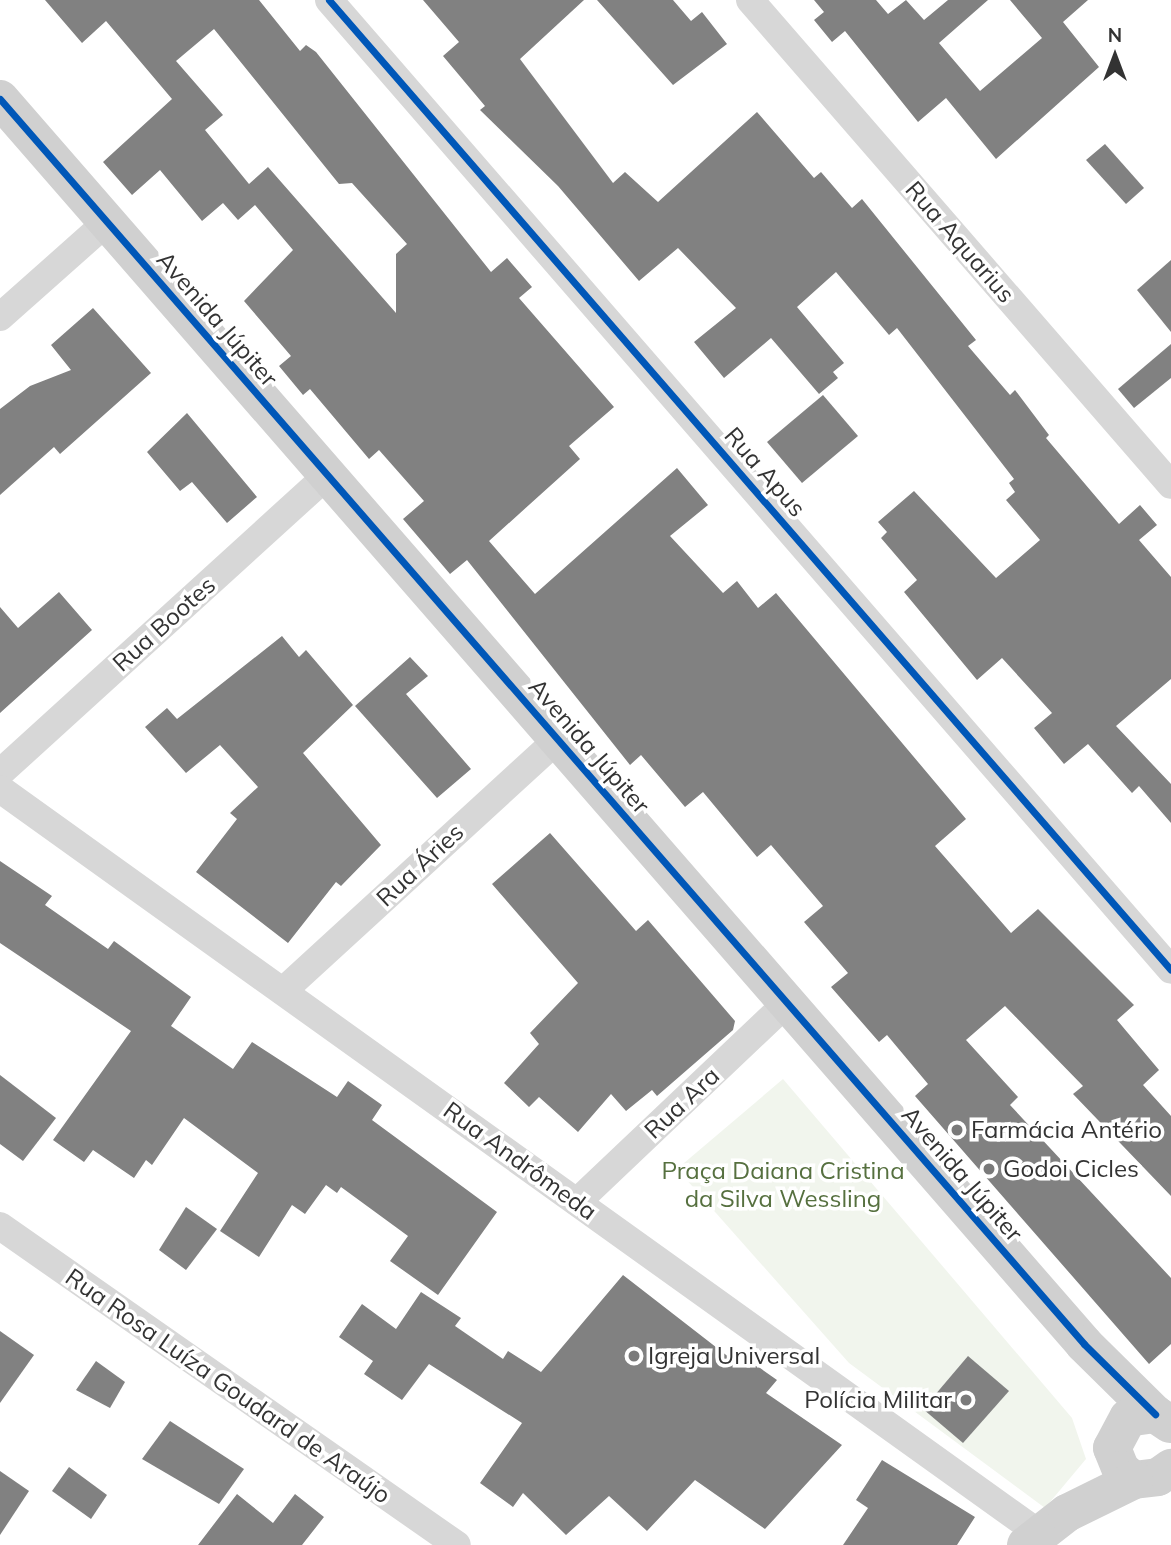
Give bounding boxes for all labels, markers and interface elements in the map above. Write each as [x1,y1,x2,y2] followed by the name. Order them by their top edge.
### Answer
[1080,21,1150,91] north arrow
[1108,23,1122,47] text: N
[899,175,1021,309] street label: Rua Aquarius
[151,246,283,392] street label: Avenida Júpiter
[718,421,812,523] street label: Rua Apus
[107,570,221,678] street label: Rua Bootes
[523,673,655,819] street label: Avenida Júpiter
[371,818,469,912] street label: Rua Áries
[639,1061,725,1145] street label: Rua Ara
[438,1096,602,1226] street label: Rua Andrômeda
[896,1101,1028,1247] street label: Avenida Júpiter
[971,1116,1162,1144] place label: Farmácia Antério
[949,1122,965,1138] marker: Farmácia Antério
[1003,1155,1139,1183] place label: Godoi Cicles
[661,1157,905,1213] park label: Praça Daiana Cristina da Silva Wessling
[981,1161,997,1177] marker: Godoi Cicles
[60,1262,396,1510] street label: Rua Rosa Luíza Goudard de Araújo
[648,1342,820,1370] place label: Igreja Universal
[626,1348,642,1364] marker: Igreja Universal
[804,1386,952,1414] place label: Polícia Militar
[958,1392,974,1408] marker: Polícia Militar

